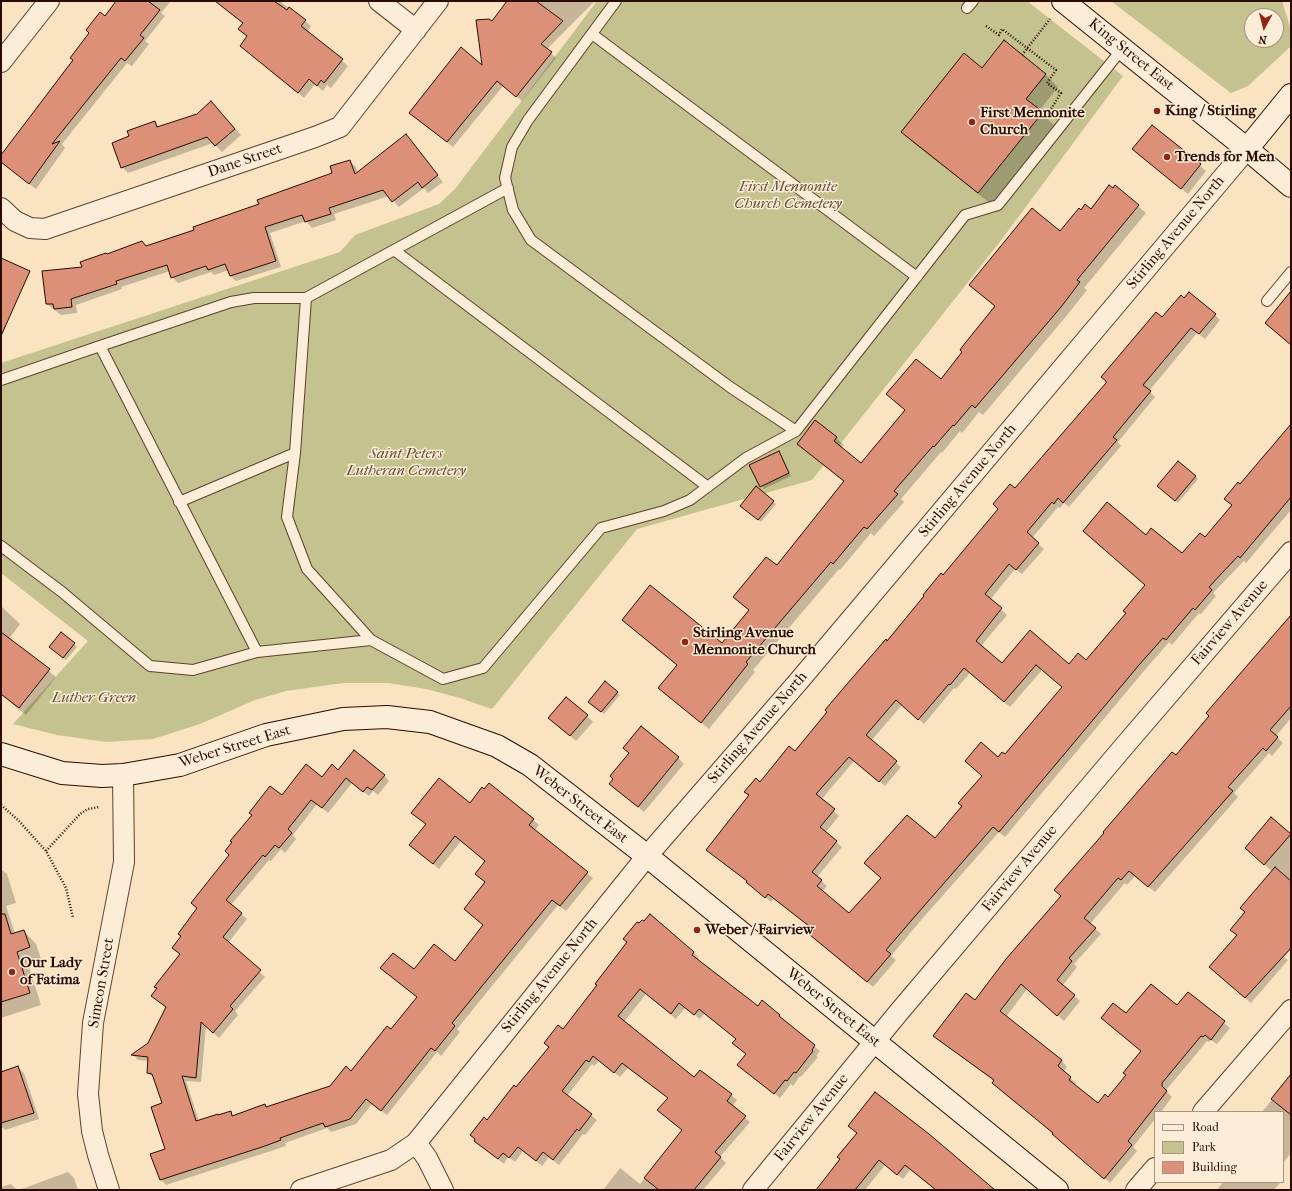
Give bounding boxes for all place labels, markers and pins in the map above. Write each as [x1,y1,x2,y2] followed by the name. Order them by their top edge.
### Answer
[1165,102,1256,120] place label: King / Stirling
[980,104,1085,139] place label: First Mennonite Church
[1152,106,1162,116] marker: King / Stirling
[967,117,977,127] marker: First Mennonite Church
[1175,148,1275,166] place label: Trends for Men
[1162,152,1172,162] marker: Trends for Men
[693,624,816,659] place label: Stirling Avenue Mennonite Church
[680,637,690,647] marker: Stirling Avenue Mennonite Church
[705,921,814,939] place label: Weber / Fairview
[692,925,702,935] marker: Weber / Fairview
[20,954,82,989] place label: Our Lady of Fatima
[7,967,17,977] marker: Our Lady of Fatima

